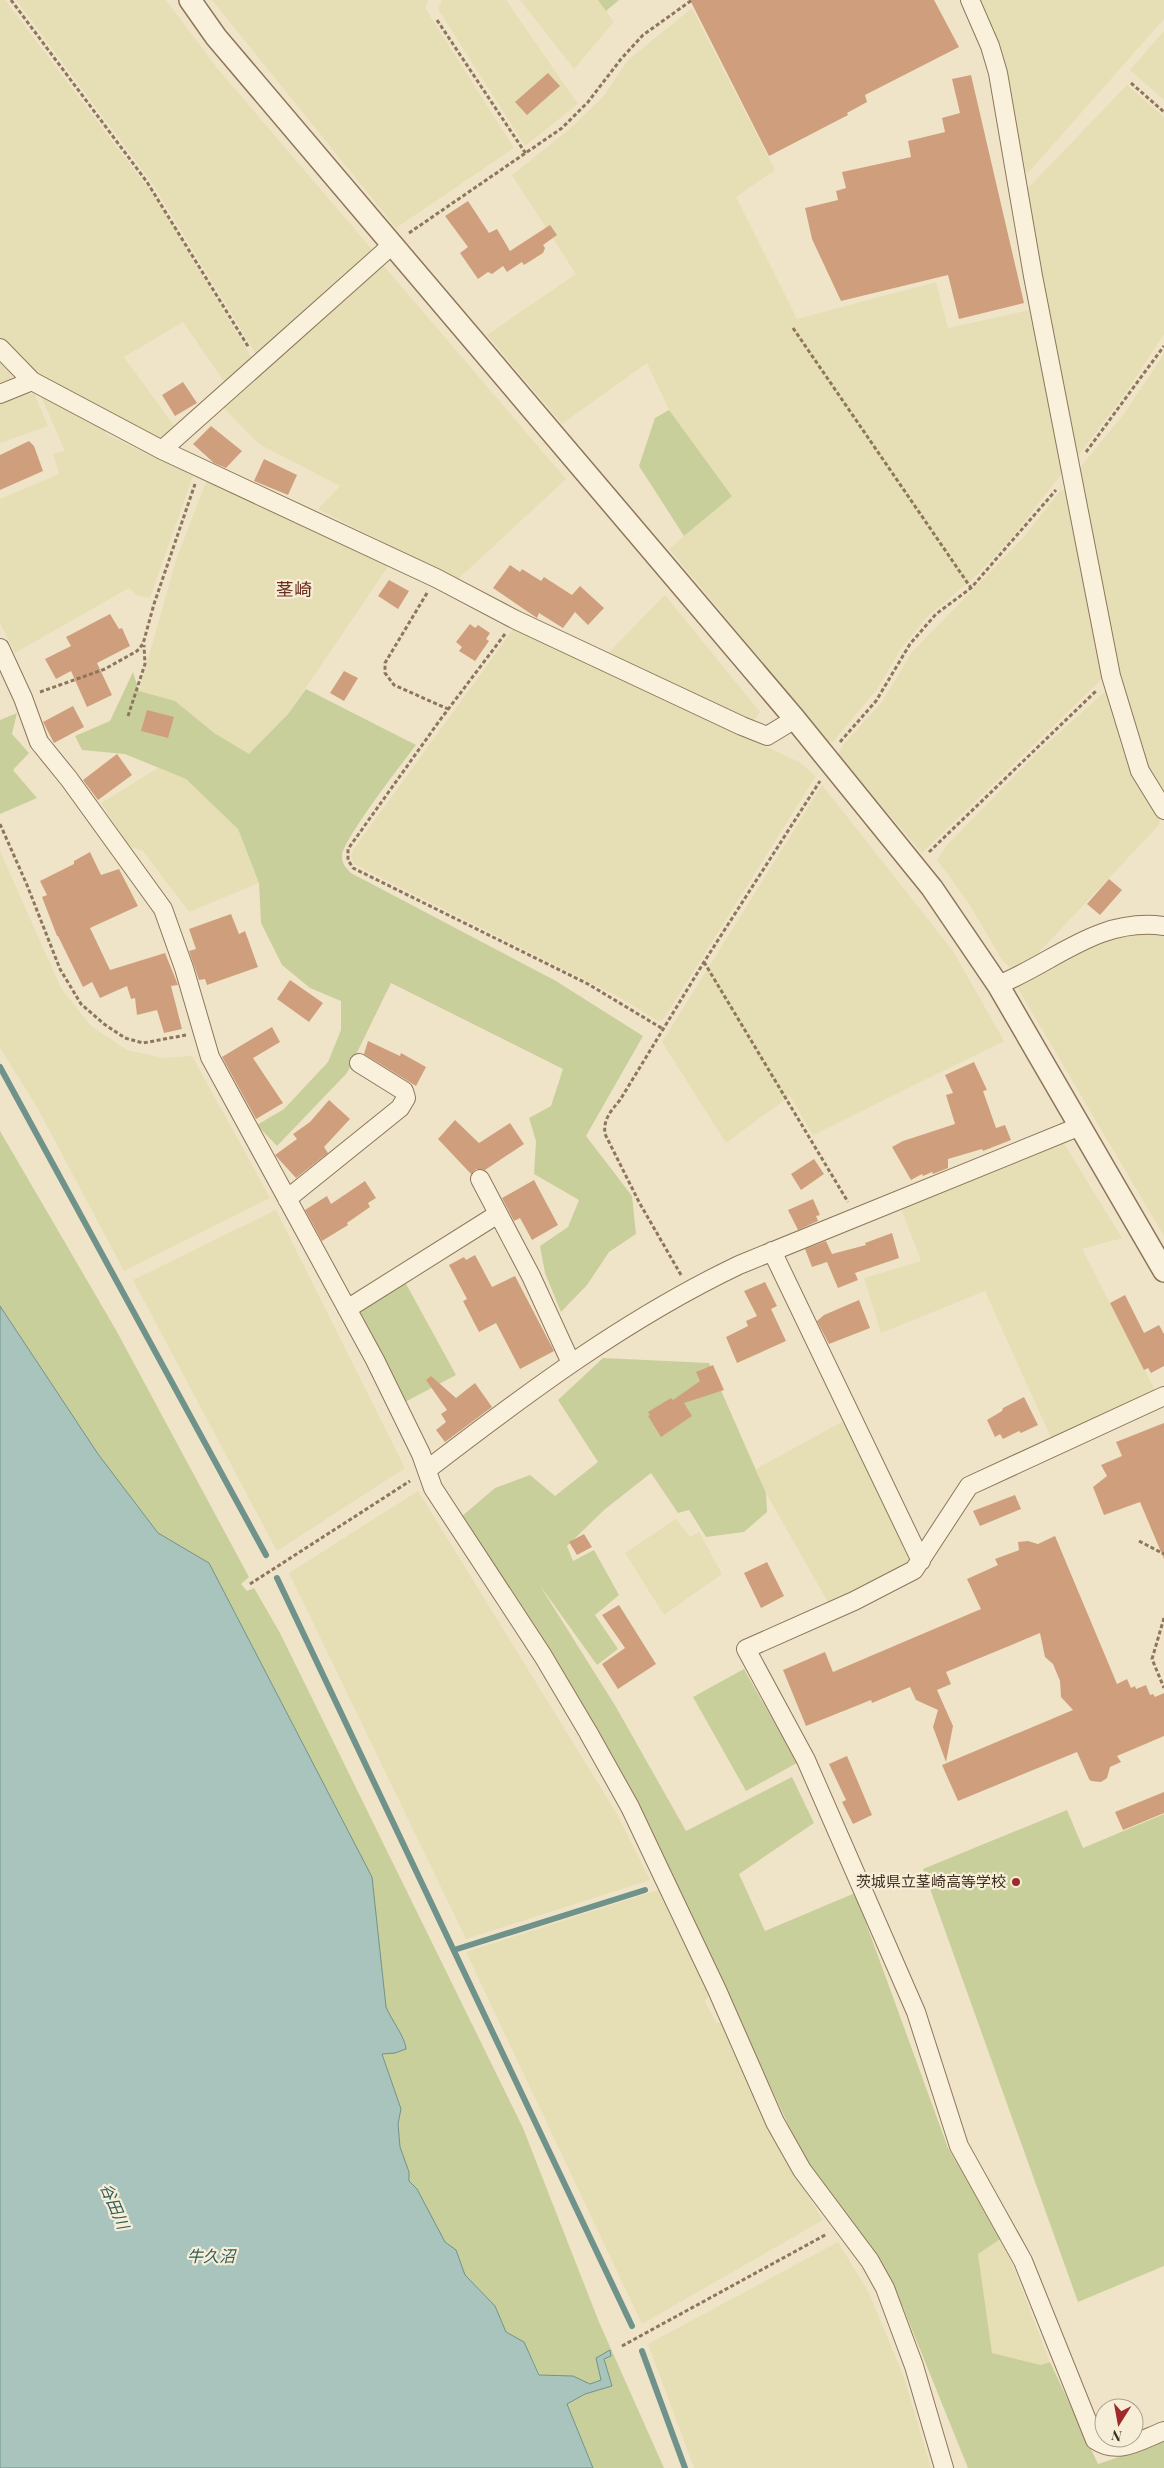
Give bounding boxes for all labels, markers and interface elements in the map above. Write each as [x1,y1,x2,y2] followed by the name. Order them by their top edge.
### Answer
[276,577,312,601] district label: 茎崎
[856,1871,1006,1891] place label: 茨城県立茎崎高等学校
[1010,1876,1022,1888] marker: 茨城県立茎崎高等学校
[96,2180,135,2234] water label: 谷田川
[187,2245,237,2266] water label: 牛久沼
[1094,2398,1144,2448] north arrow
[1110,2426,1123,2447] text: N

